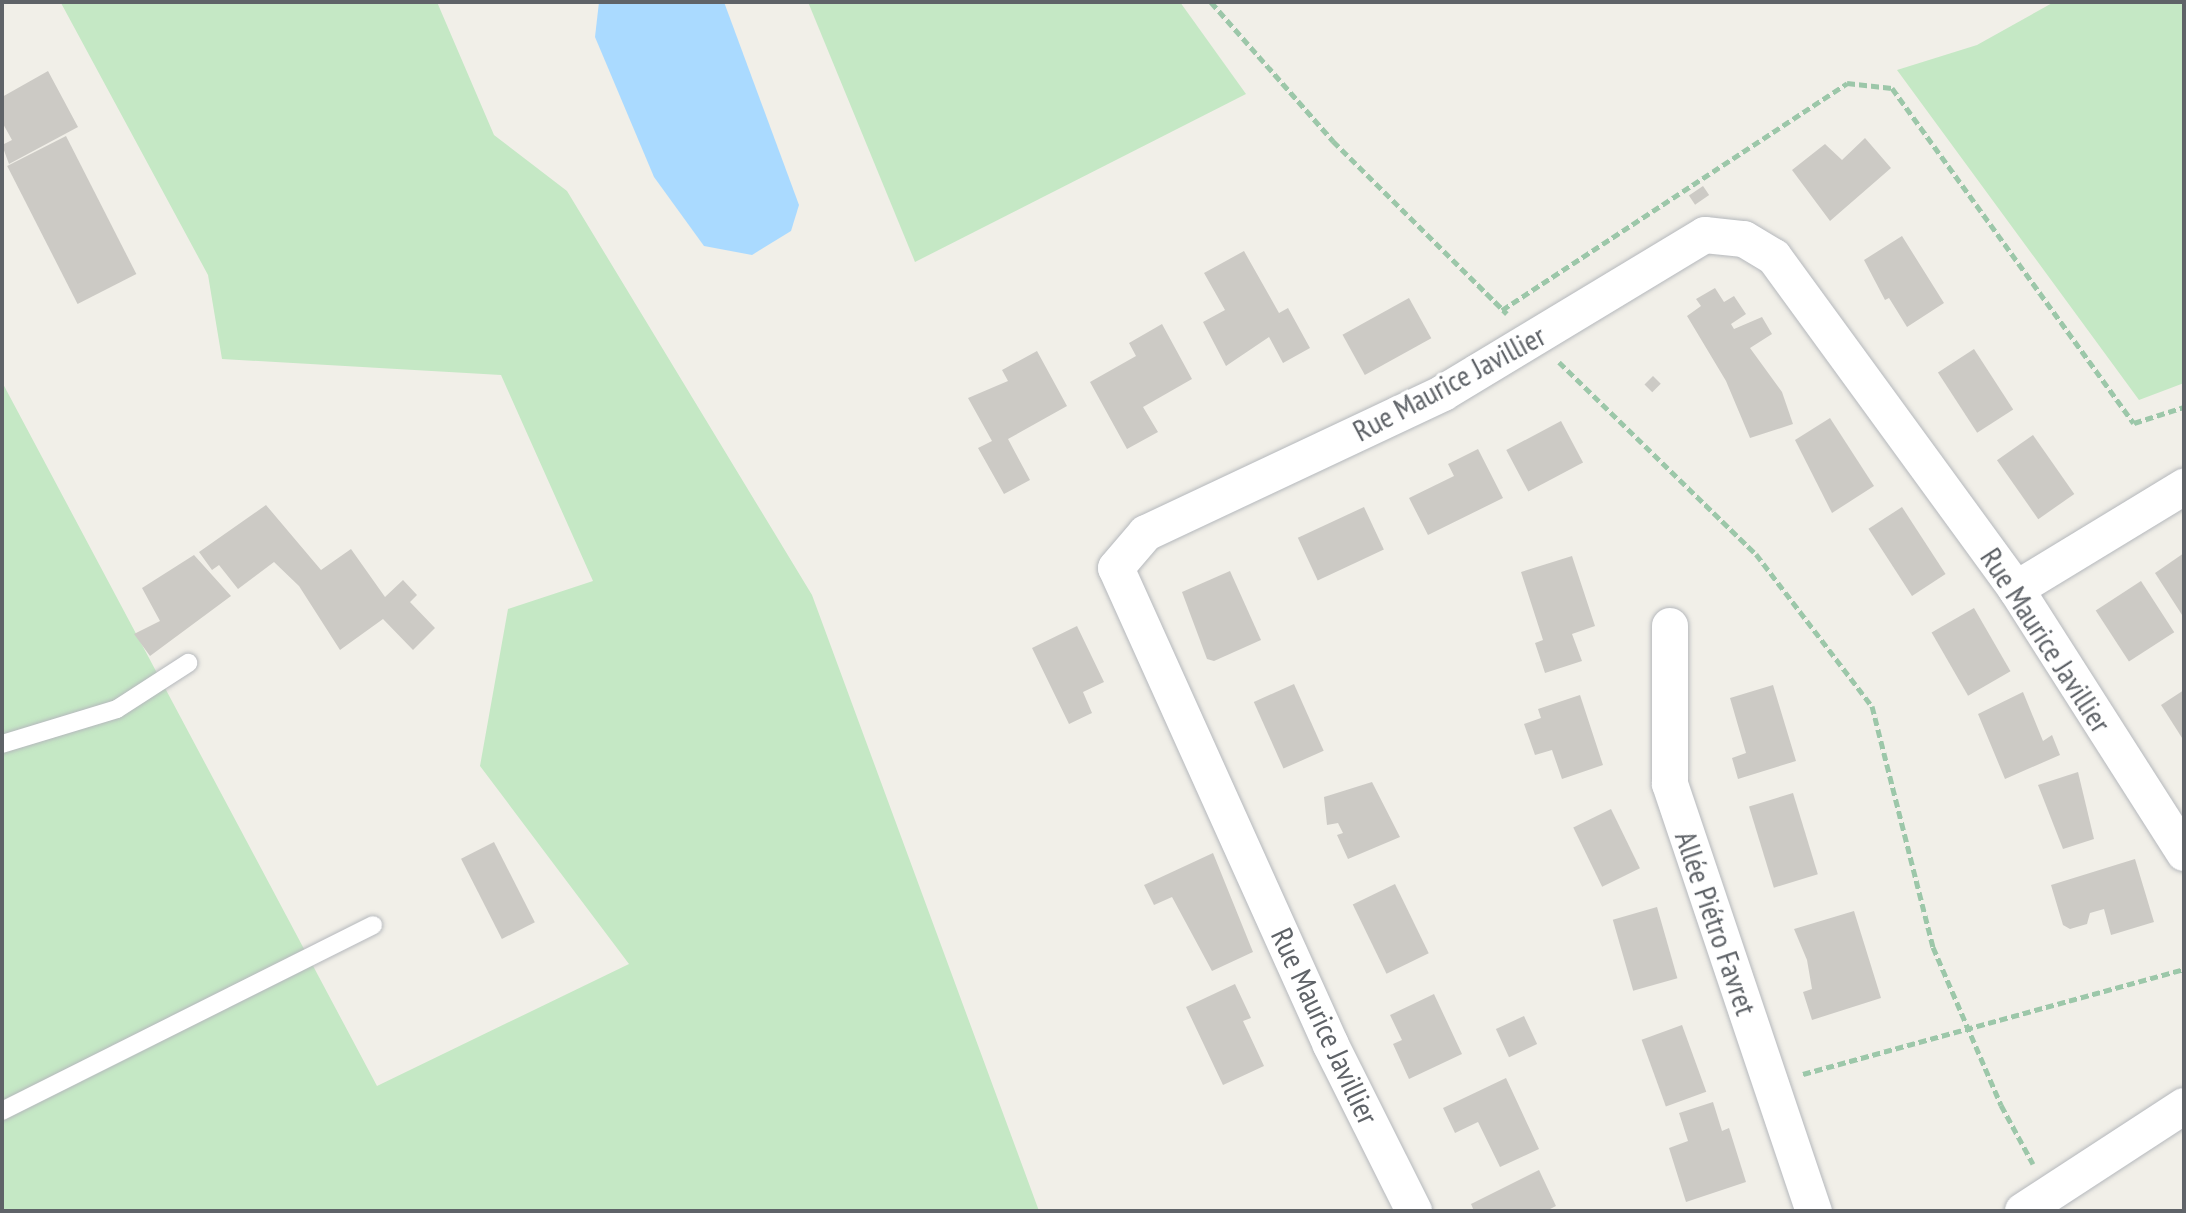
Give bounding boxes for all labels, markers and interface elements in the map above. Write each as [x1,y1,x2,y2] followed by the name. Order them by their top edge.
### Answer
[1347,317,1551,449] street label: Rue Maurice Javillier
[1973,541,2119,739] street label: Rue Maurice Javillier
[1668,826,1764,1020] street label: Allée Piétro Favret
[1264,922,1386,1130] street label: Rue Maurice Javillier

